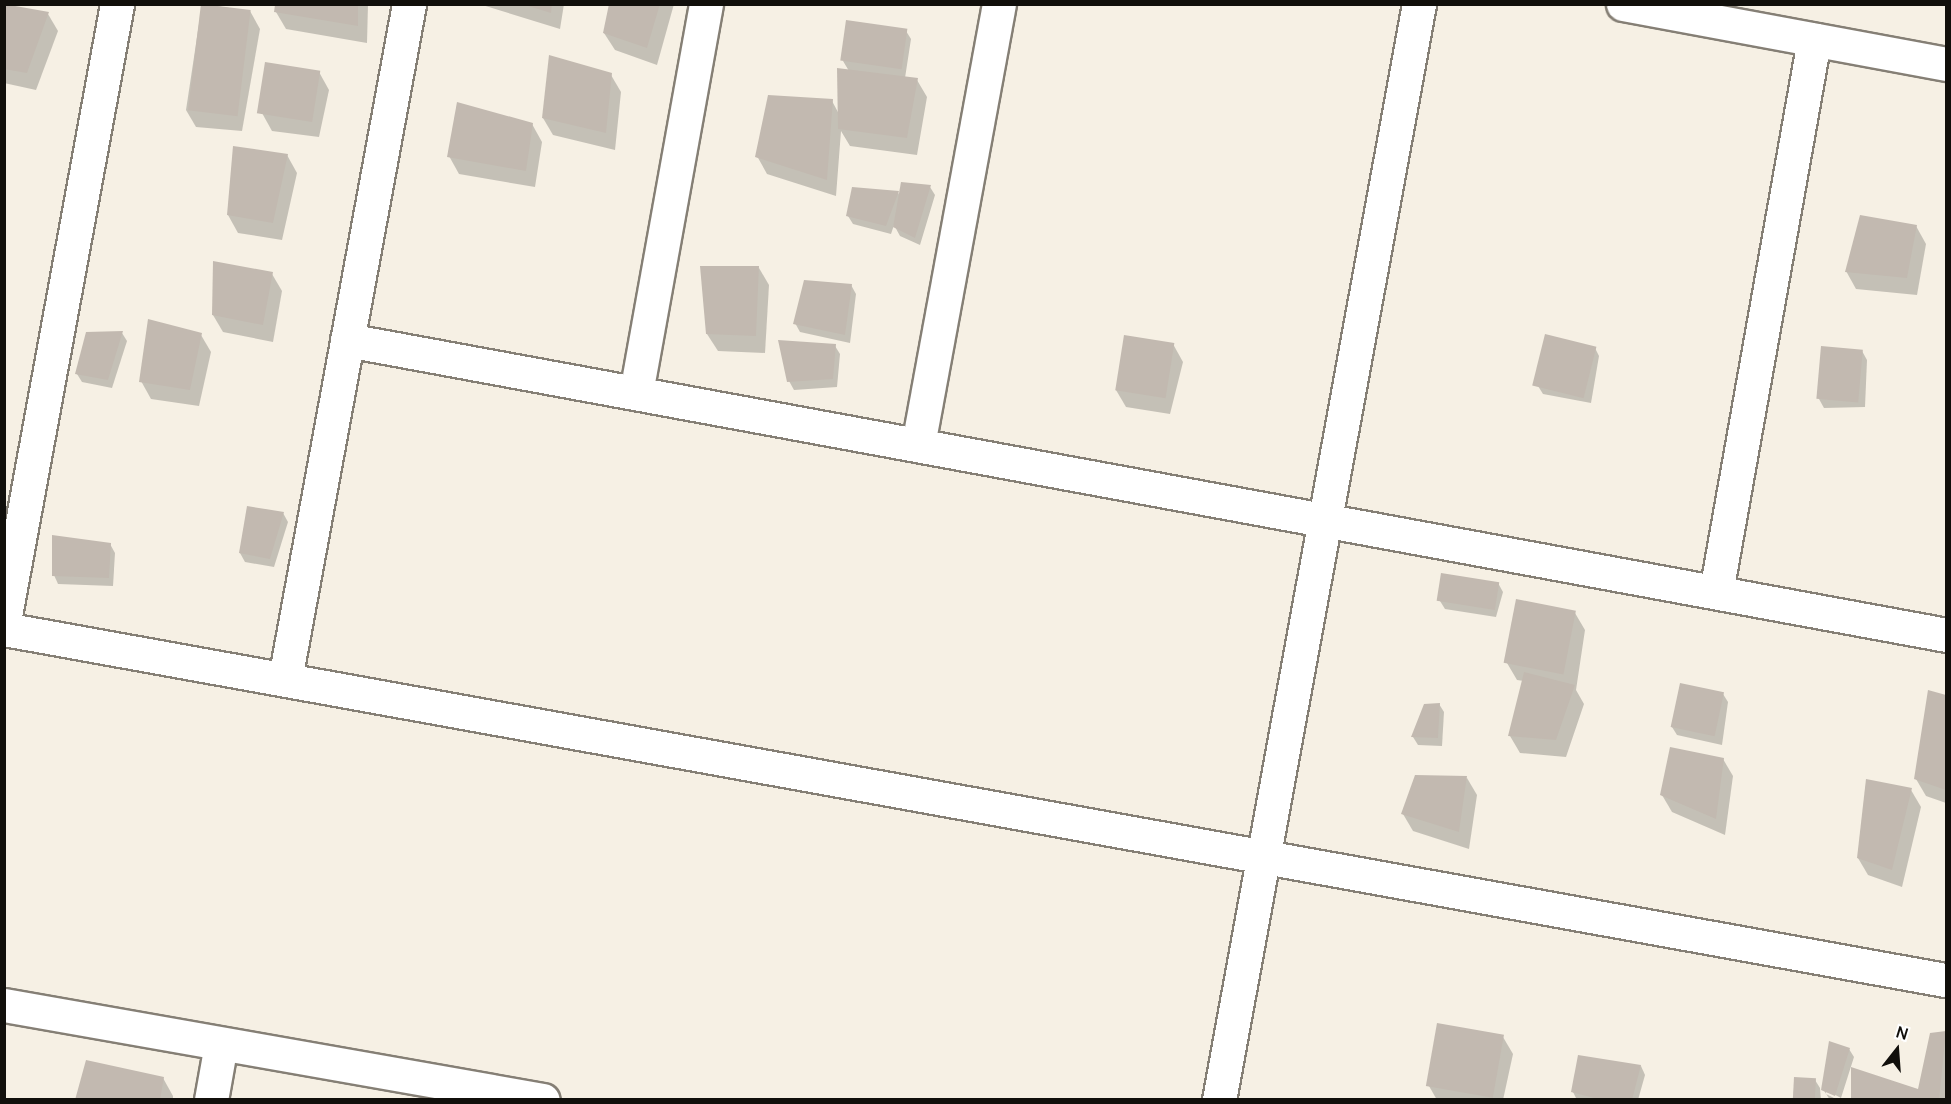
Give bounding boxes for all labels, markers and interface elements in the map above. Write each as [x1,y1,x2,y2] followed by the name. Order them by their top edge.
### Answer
[1867,1020,1927,1080] north arrow
[1894,1021,1911,1045] text: N

